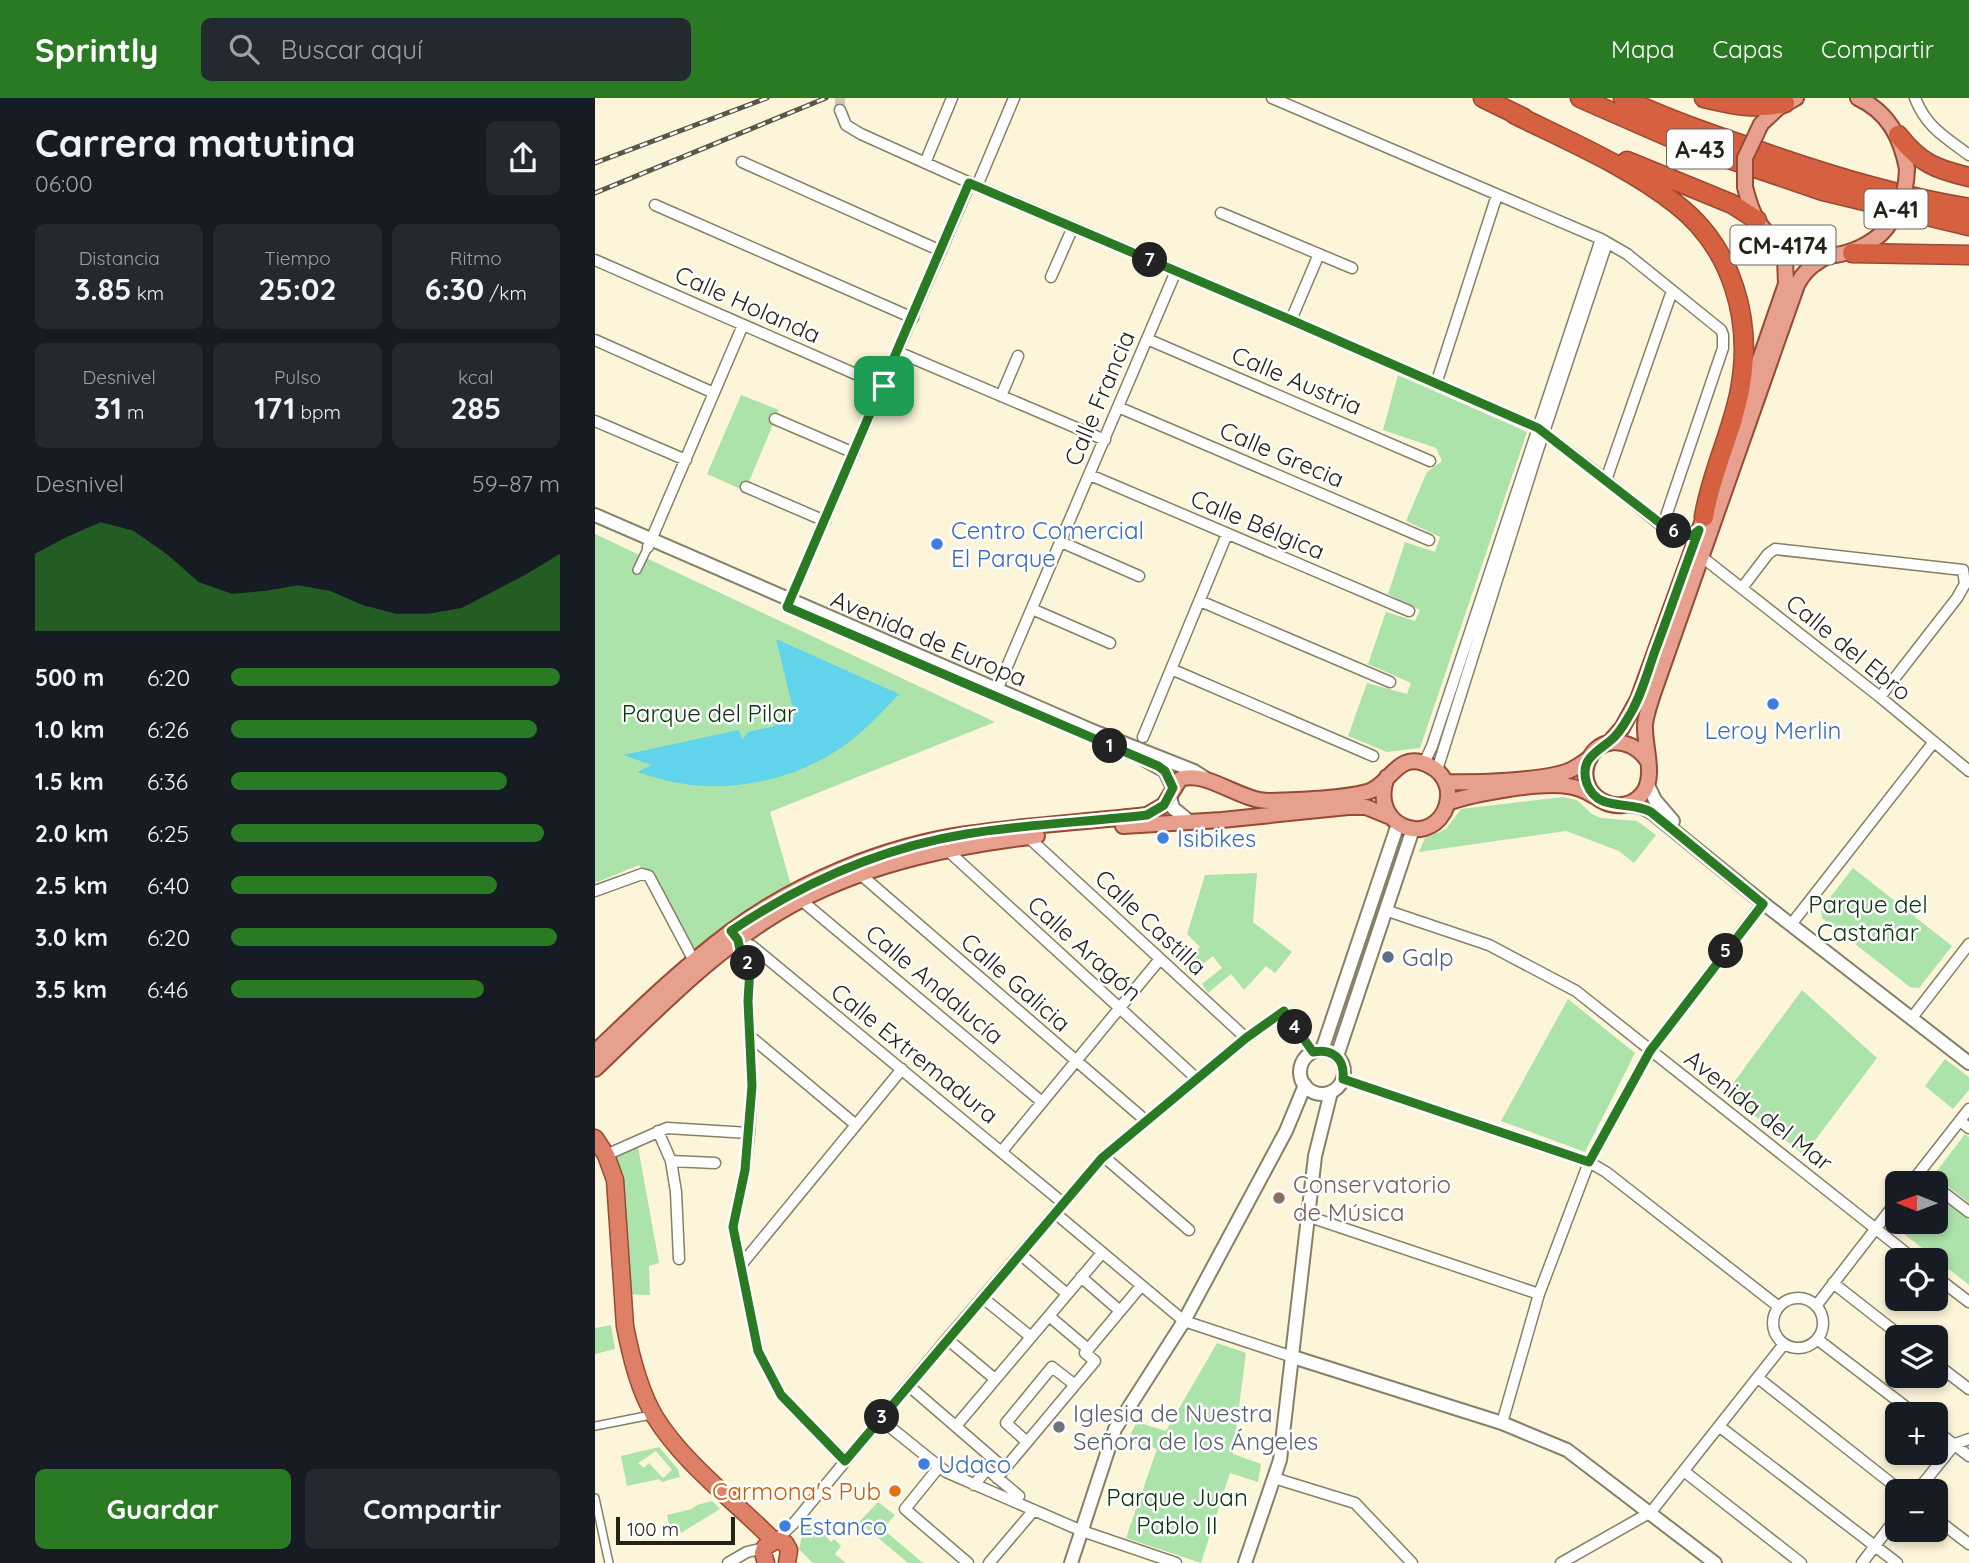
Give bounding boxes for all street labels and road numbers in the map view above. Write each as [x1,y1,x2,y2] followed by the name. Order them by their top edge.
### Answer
[1667,130,1733,168] road number: A-43
[1865,190,1927,228] road number: A-41
[1731,226,1835,264] road number: CM-4174
[671,259,825,349] street label: Calle Holanda
[1057,326,1141,470] street label: Calle Francia
[1227,339,1367,421] street label: Calle Austria
[1215,414,1349,494] street label: Calle Grecia
[1186,482,1330,566] street label: Calle Bélgica
[827,583,1031,693] street label: Avenida de Europa
[1780,587,1918,707] street label: Calle del Ebro
[1089,863,1213,981] street label: Calle Castilla
[1022,889,1148,1007] street label: Calle Aragón
[860,918,1010,1050] street label: Calle Andalucía
[955,926,1077,1038] street label: Calle Galicia
[825,976,1005,1130] street label: Calle Extremadura
[1679,1043,1839,1177] street label: Avenida del Mar

